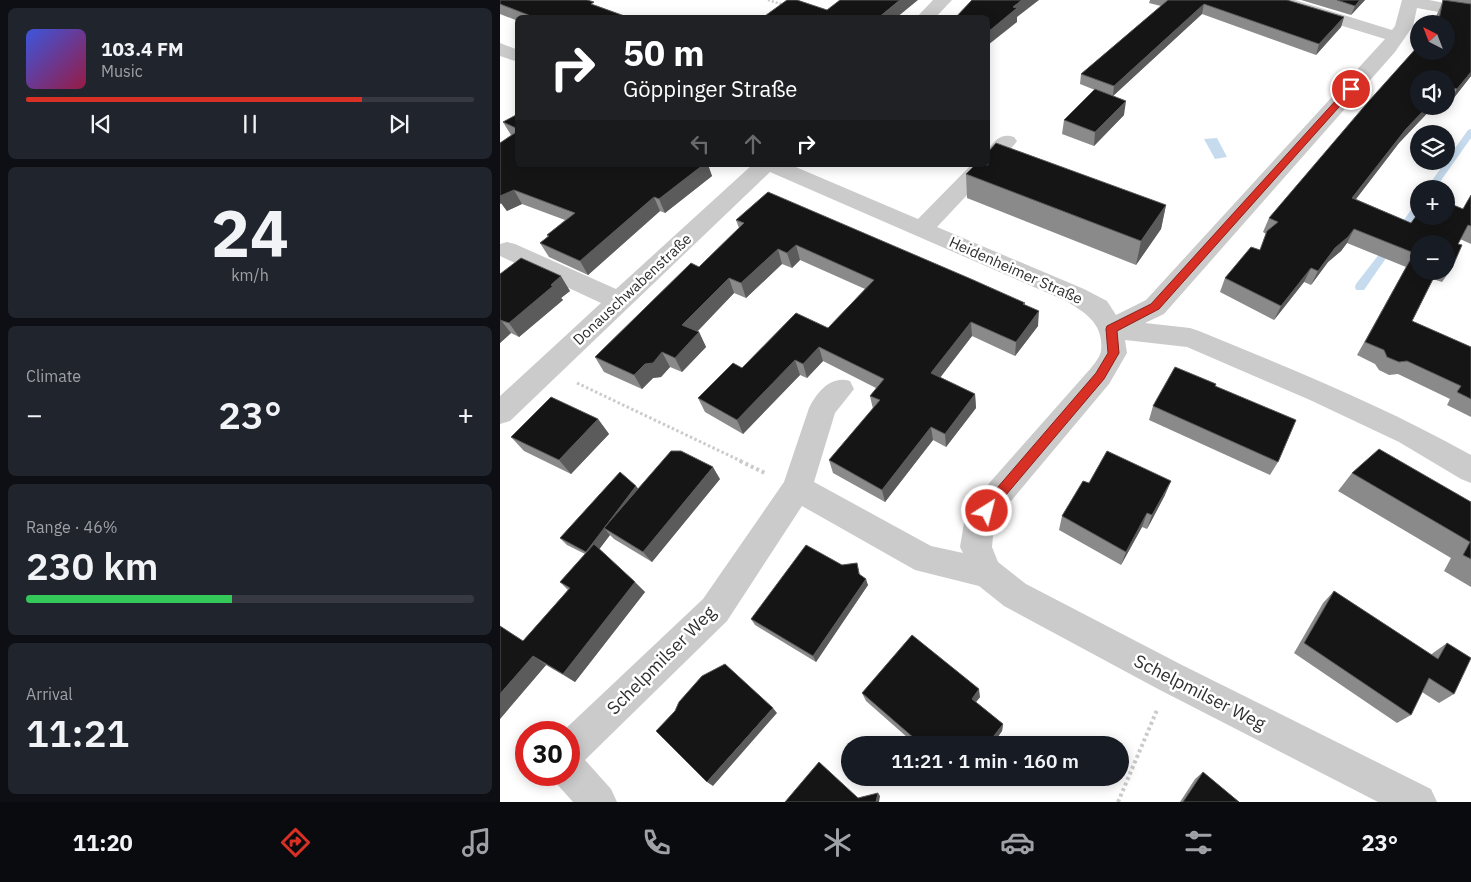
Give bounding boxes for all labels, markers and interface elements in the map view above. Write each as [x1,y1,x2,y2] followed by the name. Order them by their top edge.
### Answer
[1410,15,1455,60] north arrow
[1410,15,1455,280] map controls
[623,30,705,76] text: 50 m
[540,35,605,100] icon: right
[101,37,184,61] text: 103.4 FM
[101,61,143,81] text: Music
[1330,68,1372,110] pin
[1410,70,1455,115] button: sound
[623,74,797,103] text: Göppinger Straße
[1337,75,1365,103] icon: arrive
[87,110,115,138] icon: previous
[236,110,264,138] icon: pause
[385,110,413,138] icon: next
[1410,125,1455,170] button: layers
[686,130,714,158] icon: left
[739,130,767,158] icon: ahead
[792,130,820,158] icon: right
[1410,180,1455,225] button: +
[211,190,289,275] text: 24
[569,229,695,349] street label: Donauschwabenstraße
[946,232,1086,308] street label: Heidenheimer Straße
[1410,235,1455,280] button: −
[231,265,269,285] text: km/h
[26,366,81,386] text: Climate
[218,390,282,439] text: 23°
[26,396,43,433] text: −
[457,396,474,433] text: +
[960,484,1012,536] position arrow
[26,517,118,537] text: Range · 46%
[26,541,158,590] text: 230 km
[602,600,721,719] street label: Schelpmilser Weg
[1130,649,1270,735] street label: Schelpmilser Weg
[26,684,73,704] text: Arrival
[26,708,129,757] text: 11:21
[515,721,580,786] speed limit sign: 30
[891,749,1079,773] text: 11:21 · 1 min · 160 m
[278,825,313,860] icon: directions
[459,825,494,860] icon: music
[639,825,674,860] icon: phone
[820,825,855,860] icon: climate
[1000,825,1035,860] icon: car
[1181,825,1216,860] icon: filters
[73,828,133,857] text: 11:20
[1361,828,1398,857] text: 23°

